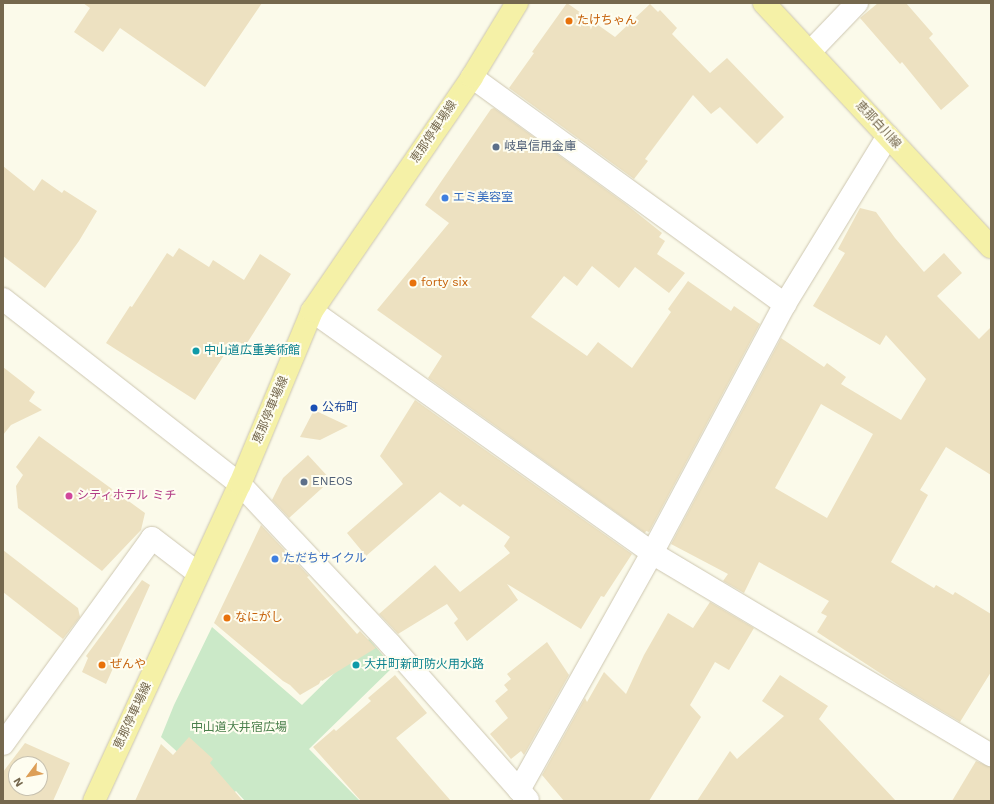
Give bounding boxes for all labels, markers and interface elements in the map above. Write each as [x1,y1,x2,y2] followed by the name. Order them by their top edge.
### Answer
[577,14,637,28] place label: たけちゃん
[564,16,574,26] marker: たけちゃん
[408,98,460,166] street label: 恵那停車場線
[852,98,904,152] street label: 恵那白川線
[504,140,576,154] place label: 岐阜信用金庫
[491,142,501,152] marker: 岐阜信用金庫
[453,191,513,205] place label: エミ美容室
[440,193,450,203] marker: エミ美容室
[421,276,469,290] place label: forty six
[408,278,418,288] marker: forty six
[204,344,300,358] place label: 中山道広重美術館
[191,346,201,356] marker: 中山道広重美術館
[250,374,292,446] street label: 恵那停車場線
[322,401,358,415] place label: 公布町
[309,403,319,413] marker: 公布町
[312,475,353,489] place label: ENEOS
[299,477,309,487] marker: ENEOS
[77,489,177,503] place label: シティホテル ミチ
[64,491,74,501] marker: シティホテル ミチ
[283,552,367,566] place label: ただちサイクル
[270,554,280,564] marker: ただちサイクル
[235,611,283,625] place label: なにがし
[222,613,232,623] marker: なにがし
[110,658,146,672] place label: ぜんや
[364,658,484,672] place label: 大井町新町防火用水路
[97,660,107,670] marker: ぜんや
[351,660,361,670] marker: 大井町新町防火用水路
[111,680,155,752] street label: 恵那停車場線
[191,721,287,735] park label: 中山道大井宿広場
[8,756,48,796] north arrow
[11,775,26,789] text: N

